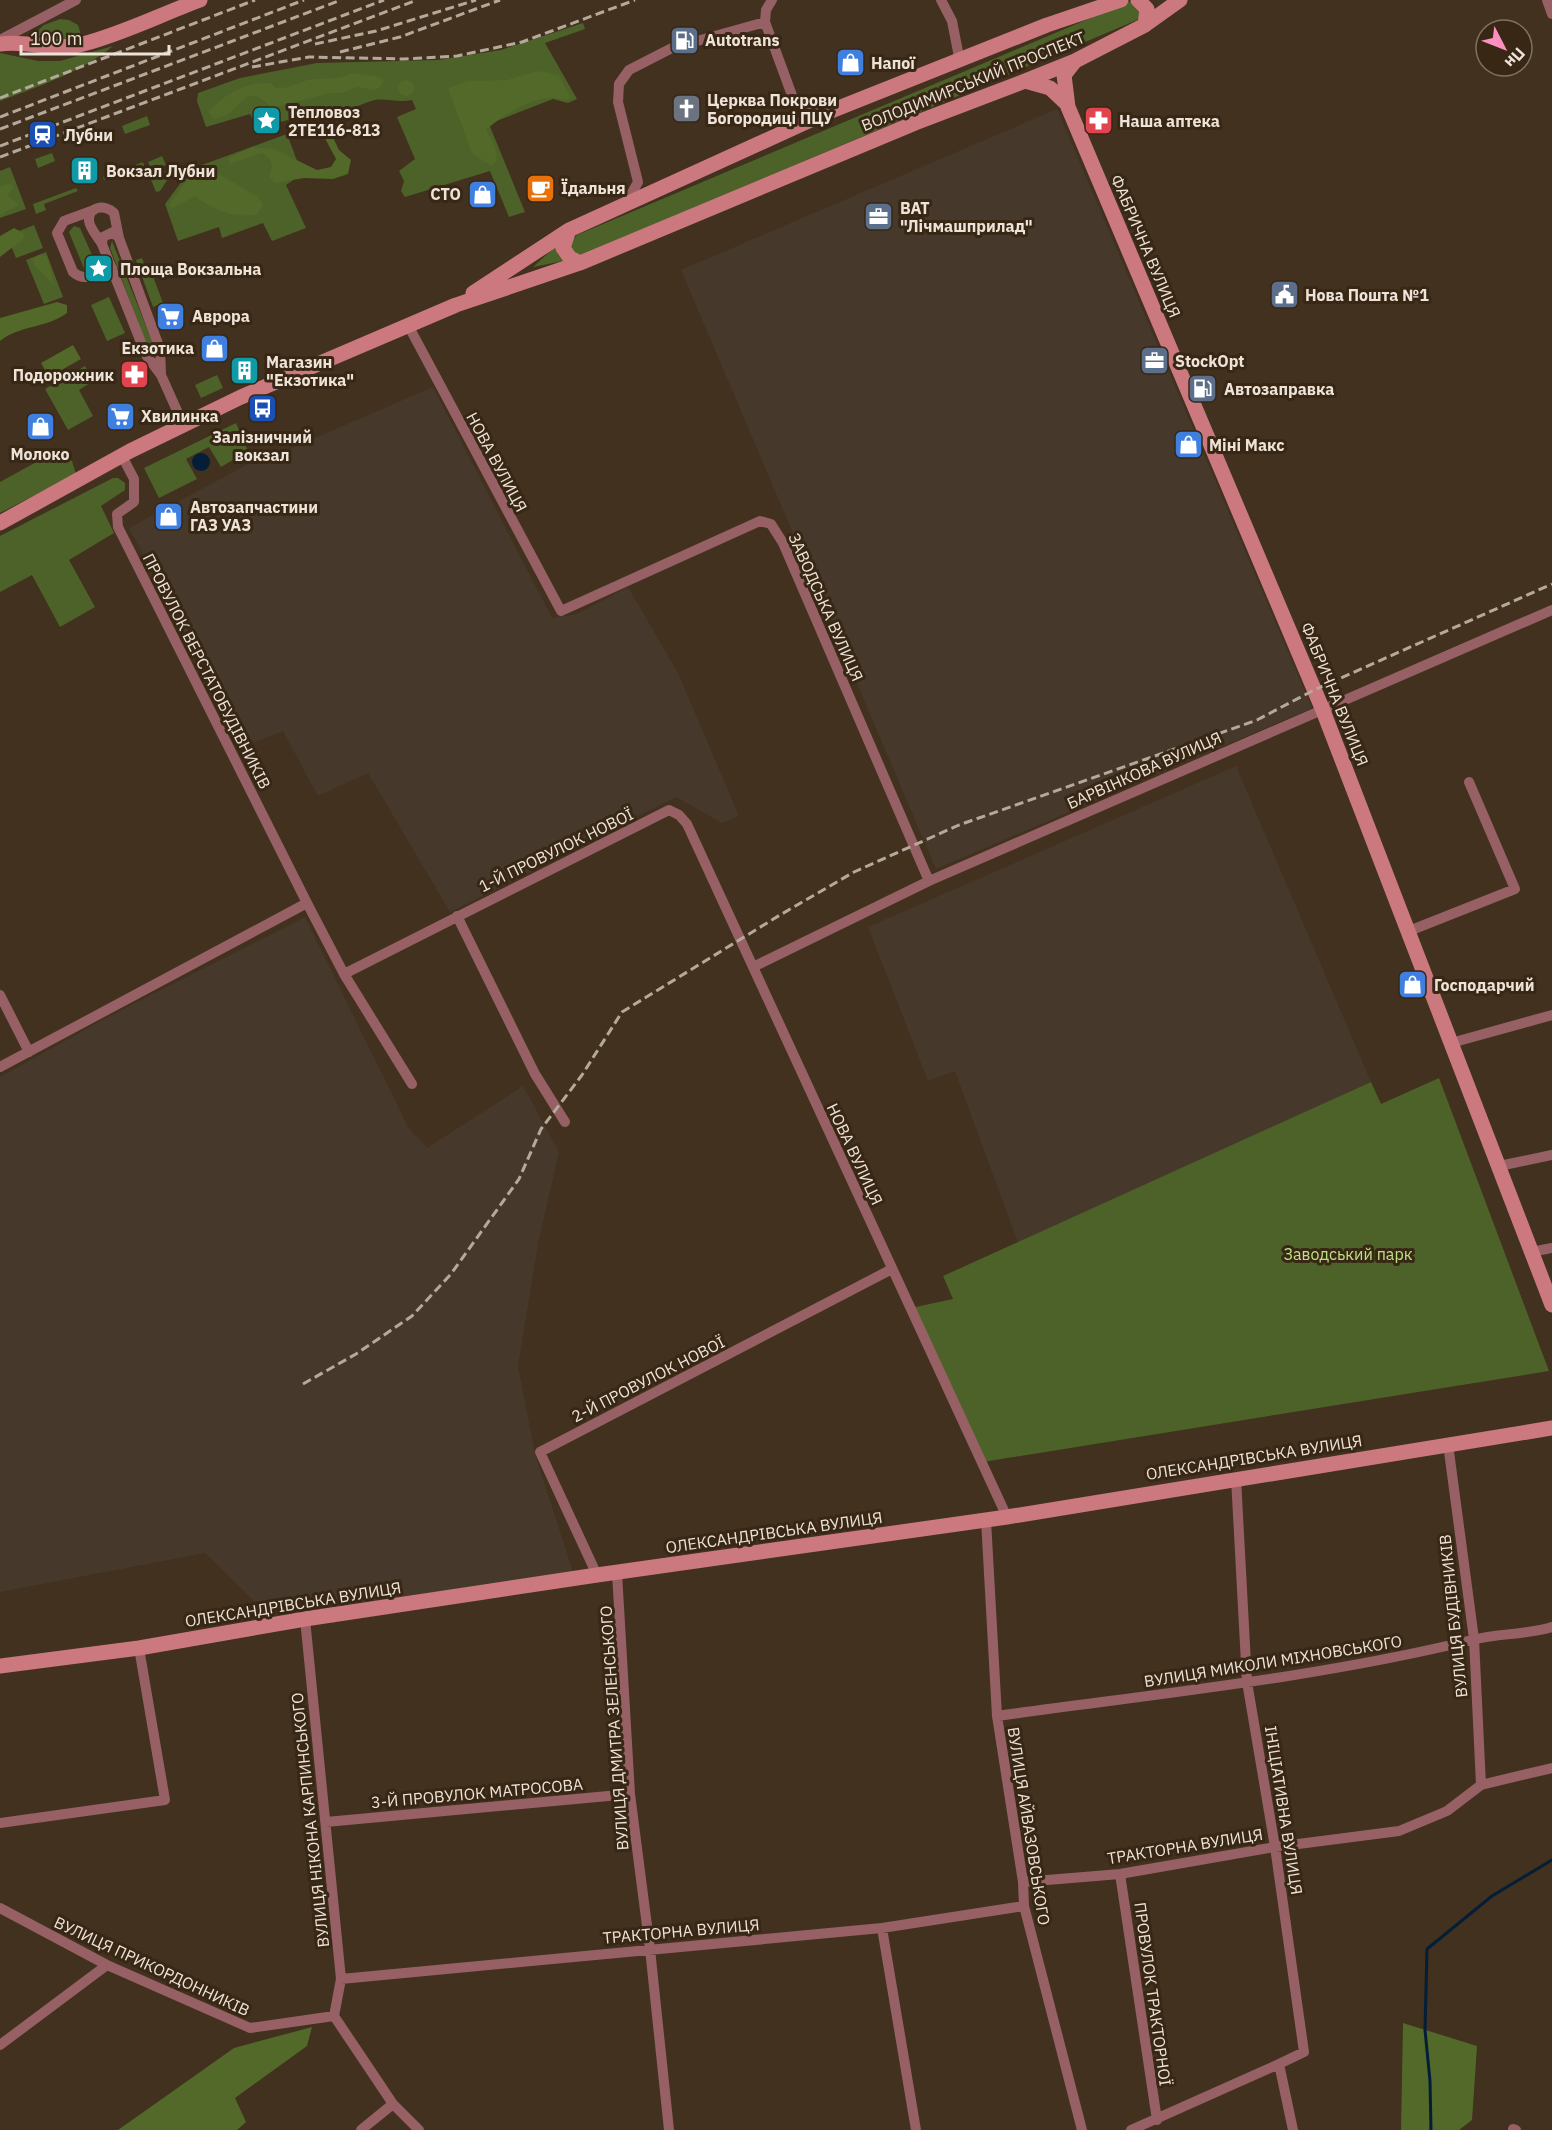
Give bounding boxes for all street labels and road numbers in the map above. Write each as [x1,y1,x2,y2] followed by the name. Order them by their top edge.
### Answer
[858,27,1088,135] street label: ВОЛОДИМИРСЬКИЙ ПРОСПЕКТ
[1107,172,1185,320] street label: ФАБРИЧНА ВУЛИЦЯ
[462,409,532,515] street label: НОВА ВУЛИЦЯ
[784,530,868,684] street label: ЗАВОДСЬКА ВУЛИЦЯ
[139,550,275,792] street label: ПРОВУЛОК ВЕРСТАТОБУДІВНИКІВ
[1297,619,1373,769] street label: ФАБРИЧНА ВУЛИЦЯ
[1064,727,1224,813] street label: БАРВІНКОВА ВУЛИЦЯ
[475,804,637,896] street label: 1-Й ПРОВУЛОК НОВОЇ
[823,1100,887,1208] street label: НОВА ВУЛИЦЯ
[568,1332,728,1426] street label: 2-Й ПРОВУЛОК НОВОЇ
[1144,1430,1364,1484] street label: ОЛЕКСАНДРІВСЬКА ВУЛИЦЯ
[664,1507,884,1557] street label: ОЛЕКСАНДРІВСЬКА ВУЛИЦЯ
[1434,1533,1472,1699] street label: ВУЛИЦЯ БУДІВНИКІВ
[183,1577,403,1631] street label: ОЛЕКСАНДРІВСЬКА ВУЛИЦЯ
[595,1605,633,1851] street label: ВУЛИЦЯ ДМИТРА ЗЕЛЕНСЬКОГО
[1143,1631,1403,1691] street label: ВУЛИЦЯ МИКОЛИ МІХНОВСЬКОГО
[287,1692,333,1948] street label: ВУЛИЦЯ НІКОНА КАРПИНСЬКОГО
[1261,1724,1307,1896] street label: ІНІЦІАТИВНА ВУЛИЦЯ
[1003,1725,1055,1927] street label: ВУЛИЦЯ АЙВАЗОВСЬКОГО
[370,1774,584,1812] street label: 3-Й ПРОВУЛОК МАТРОСОВА
[1106,1824,1264,1868] street label: ТРАКТОРНА ВУЛИЦЯ
[1130,1901,1176,2087] street label: ПРОВУЛОК ТРАКТОРНОЇ
[51,1912,253,2020] street label: ВУЛИЦЯ ПРИКОРДОННИКІВ
[602,1914,760,1948] street label: ТРАКТОРНА ВУЛИЦЯ

